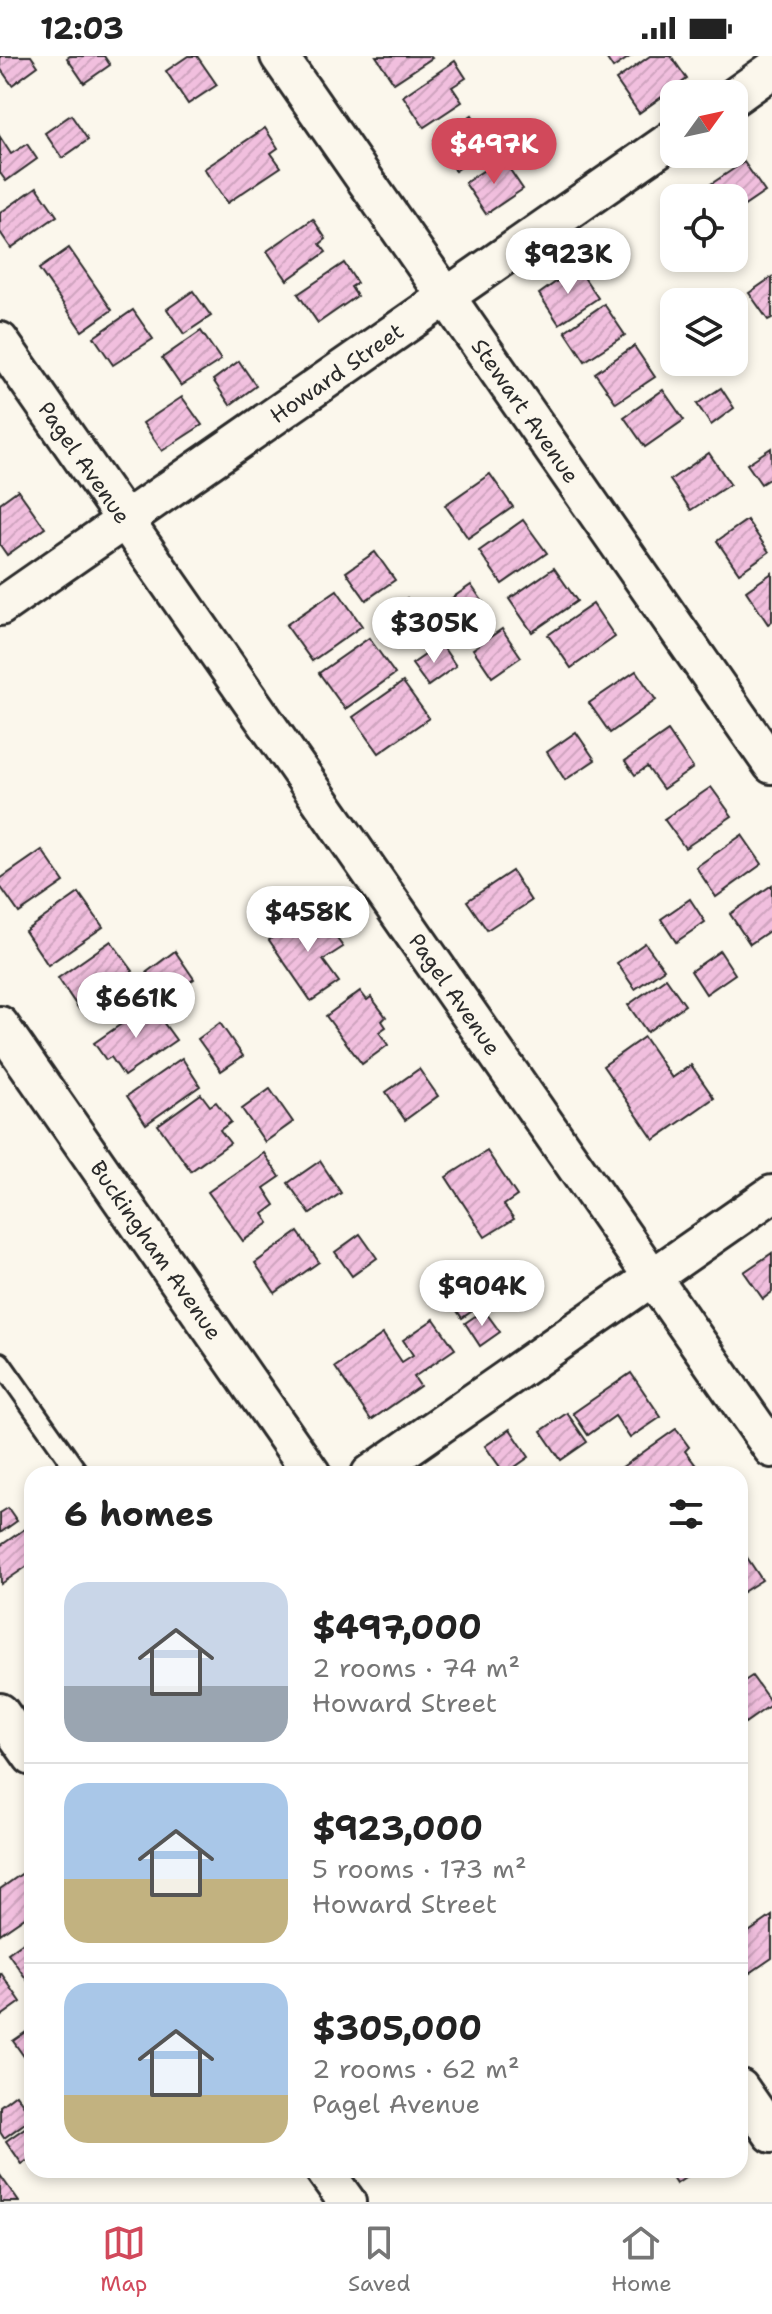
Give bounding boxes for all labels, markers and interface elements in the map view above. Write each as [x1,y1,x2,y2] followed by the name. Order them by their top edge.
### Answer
[40,8,124,49] text: 12:03
[660,80,748,168] north arrow
[660,80,748,376] map controls
[438,118,550,186] pin: $497K
[450,126,538,161] text: $497K
[660,184,748,272] button: locate
[512,228,624,296] pin: $923K
[524,236,612,271] text: $923K
[660,288,748,376] button: layers
[264,316,409,430] street label: Howard Street
[465,333,586,489] street label: Stewart Avenue
[32,396,137,529] street label: Pagel Avenue
[378,597,490,665] pin: $305K
[390,605,478,640] text: $305K
[252,886,364,954] pin: $458K
[264,894,352,929] text: $458K
[402,927,508,1061] street label: Pagel Avenue
[80,972,192,1040] pin: $661K
[95,980,177,1015] text: $661K
[84,1155,229,1345] street label: Buckingham Avenue
[426,1260,538,1328] pin: $904K
[437,1268,527,1303] text: $904K
[64,1491,213,1537] text: 6 homes
[664,1492,708,1536] icon: filters
[312,1604,482,1650] text: $497,000
[128,1614,224,1710] icon: home
[312,1650,520,1685] text: 2 rooms · 74 m²
[312,1685,497,1720] text: Howard Street
[312,1805,483,1851] text: $923,000
[128,1815,224,1911] icon: home
[312,1851,527,1886] text: 5 rooms · 173 m²
[312,1886,497,1921] text: Howard Street
[312,2005,482,2051] text: $305,000
[128,2015,224,2111] icon: home
[312,2051,520,2086] text: 2 rooms · 62 m²
[312,2086,480,2121] text: Pagel Avenue
[100,2221,147,2298] tab: Map
[348,2221,411,2298] tab: Saved
[611,2221,672,2298] tab: Home

